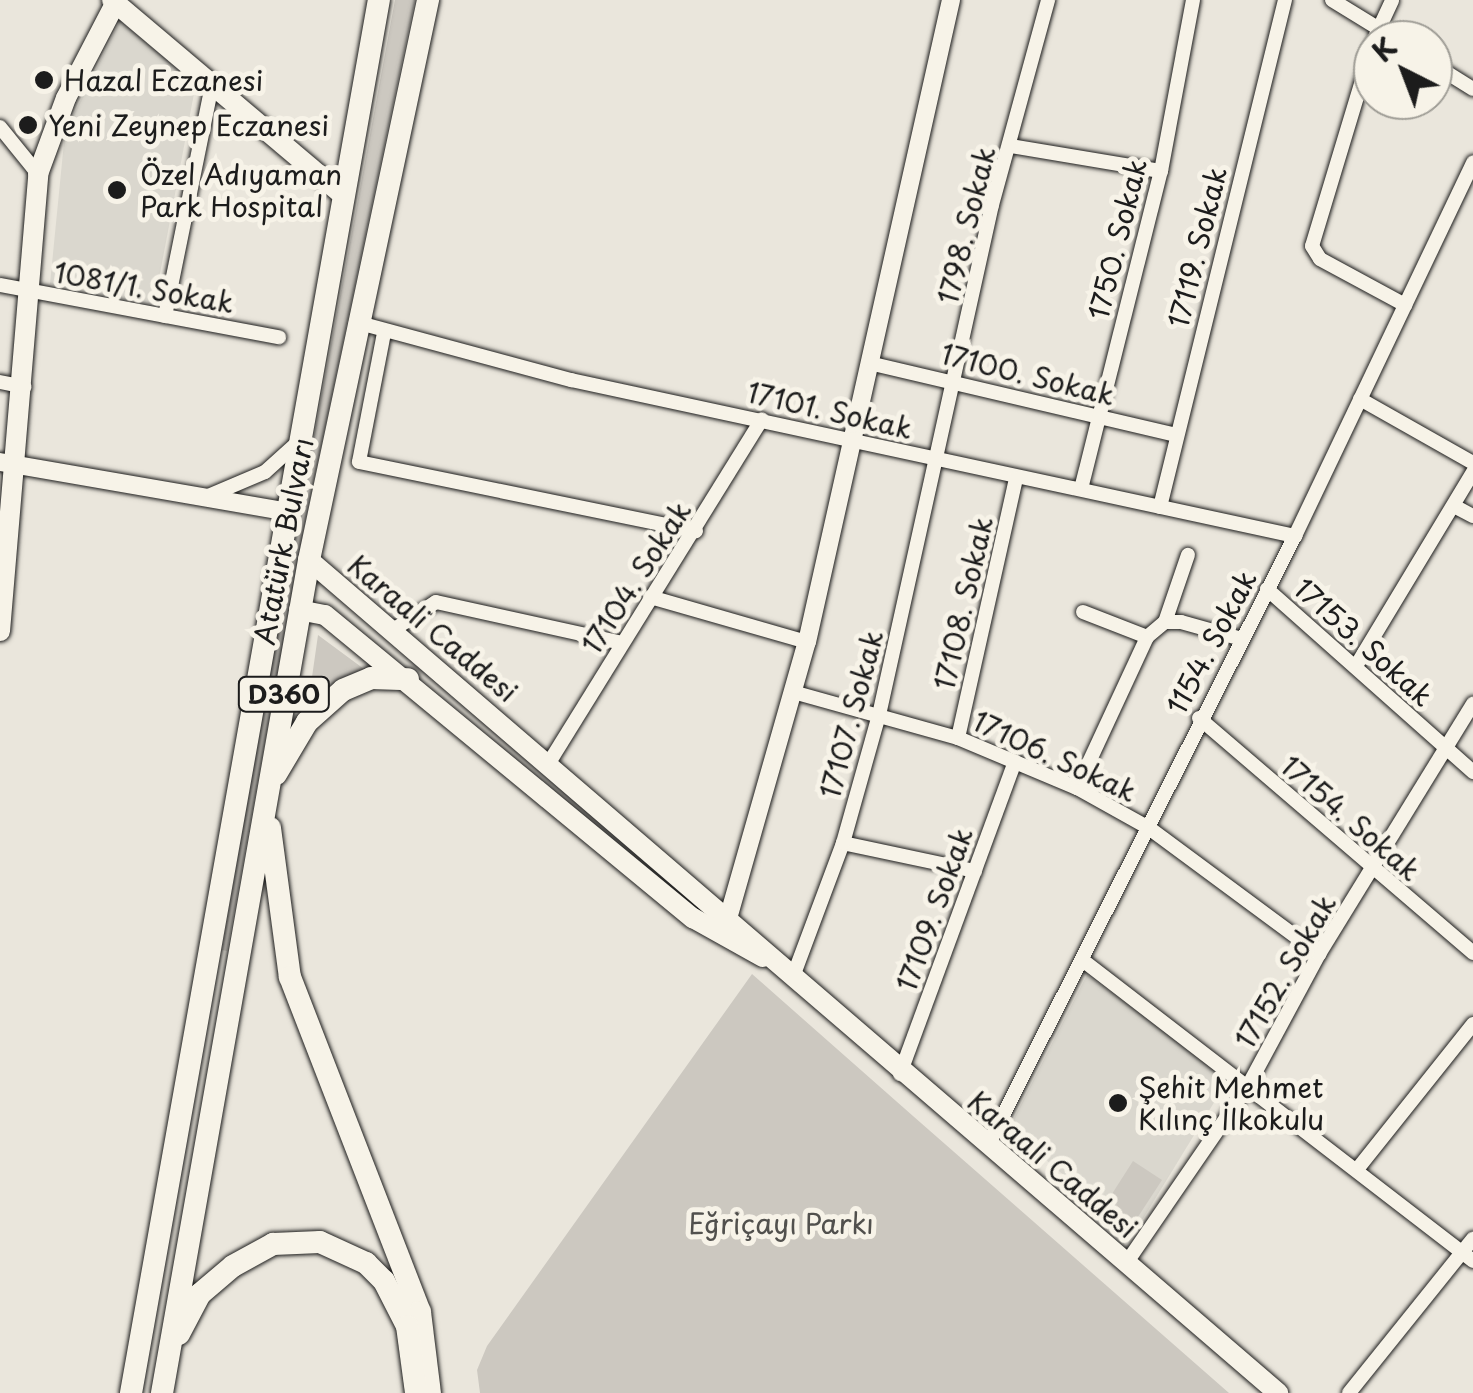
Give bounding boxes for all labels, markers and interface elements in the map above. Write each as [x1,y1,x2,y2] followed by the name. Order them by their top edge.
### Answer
[1353,20,1453,120] north arrow
[1362,26,1406,72] text: K
[64,63,264,97] place label: Hazal Eczanesi
[33,69,55,91] marker: Hazal Eczanesi
[48,108,330,142] place label: Yeni Zeynep Eczanesi
[17,114,39,136] marker: Yeni Zeynep Eczanesi
[930,143,1002,307] street label: 1798. Sokak
[1081,155,1153,323] street label: 1750. Sokak
[140,157,344,223] place label: Özel Adıyaman Park Hospital
[1161,163,1233,331] street label: 17119. Sokak
[104,177,130,203] marker: Özel Adıyaman Park Hospital
[49,254,239,320] street label: 1081/1. Sokak
[937,336,1119,412] street label: 17100. Sokak
[743,374,917,446] street label: 17101. Sokak
[246,434,320,648] street label: Atatürk Bulvarı
[574,494,698,660] street label: 17104. Sokak
[927,513,999,693] street label: 17108. Sokak
[341,547,525,709] street label: Karaali Caddesi
[1159,564,1263,720] street label: 1154. Sokak
[1288,571,1440,713] street label: 17153. Sokak
[813,627,889,801] street label: 17107. Sokak
[236,674,332,714] road number: D360
[967,703,1143,809] street label: 17106. Sokak
[1274,748,1428,888] street label: 17154. Sokak
[889,823,979,995] street label: 17109. Sokak
[1227,887,1343,1055] street label: 17152. Sokak
[1138,1070,1325,1136] place label: Şehit Mehmet Kılınç İlkokulu
[961,1083,1145,1245] street label: Karaali Caddesi
[1107,1092,1129,1114] marker: Şehit Mehmet Kılınç İlkokulu
[687,1206,875,1240] park label: Eğriçayı Parkı

